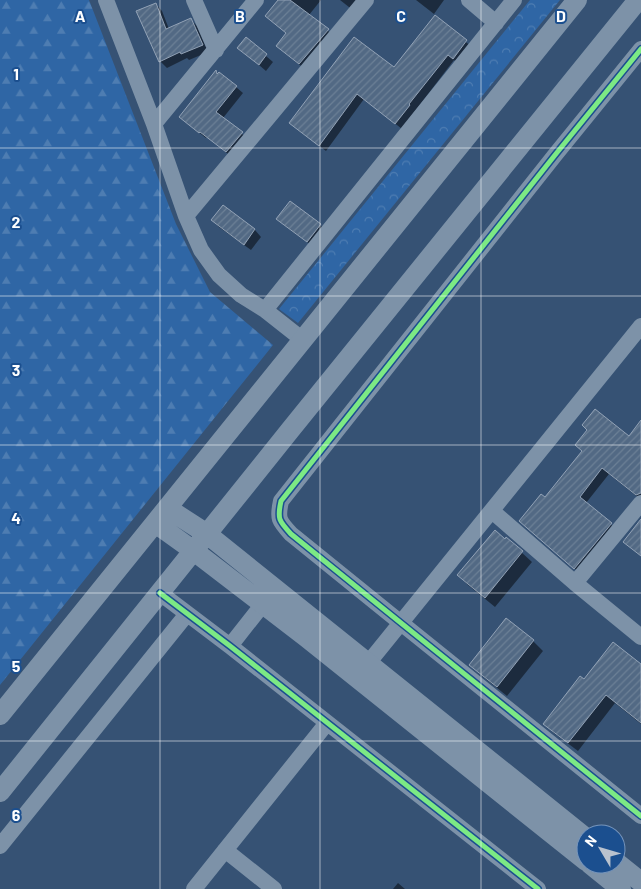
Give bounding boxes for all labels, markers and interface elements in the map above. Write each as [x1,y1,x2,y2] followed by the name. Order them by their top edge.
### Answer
[75,6,86,25] text: A
[235,6,245,25] text: B
[396,6,406,25] text: C
[556,6,566,25] text: D
[13,64,19,83] text: 1
[12,212,21,231] text: 2
[12,360,20,379] text: 3
[11,508,21,527] text: 4
[12,656,21,675] text: 5
[12,805,21,824] text: 6
[576,824,626,874] north arrow
[581,832,600,850] text: N

